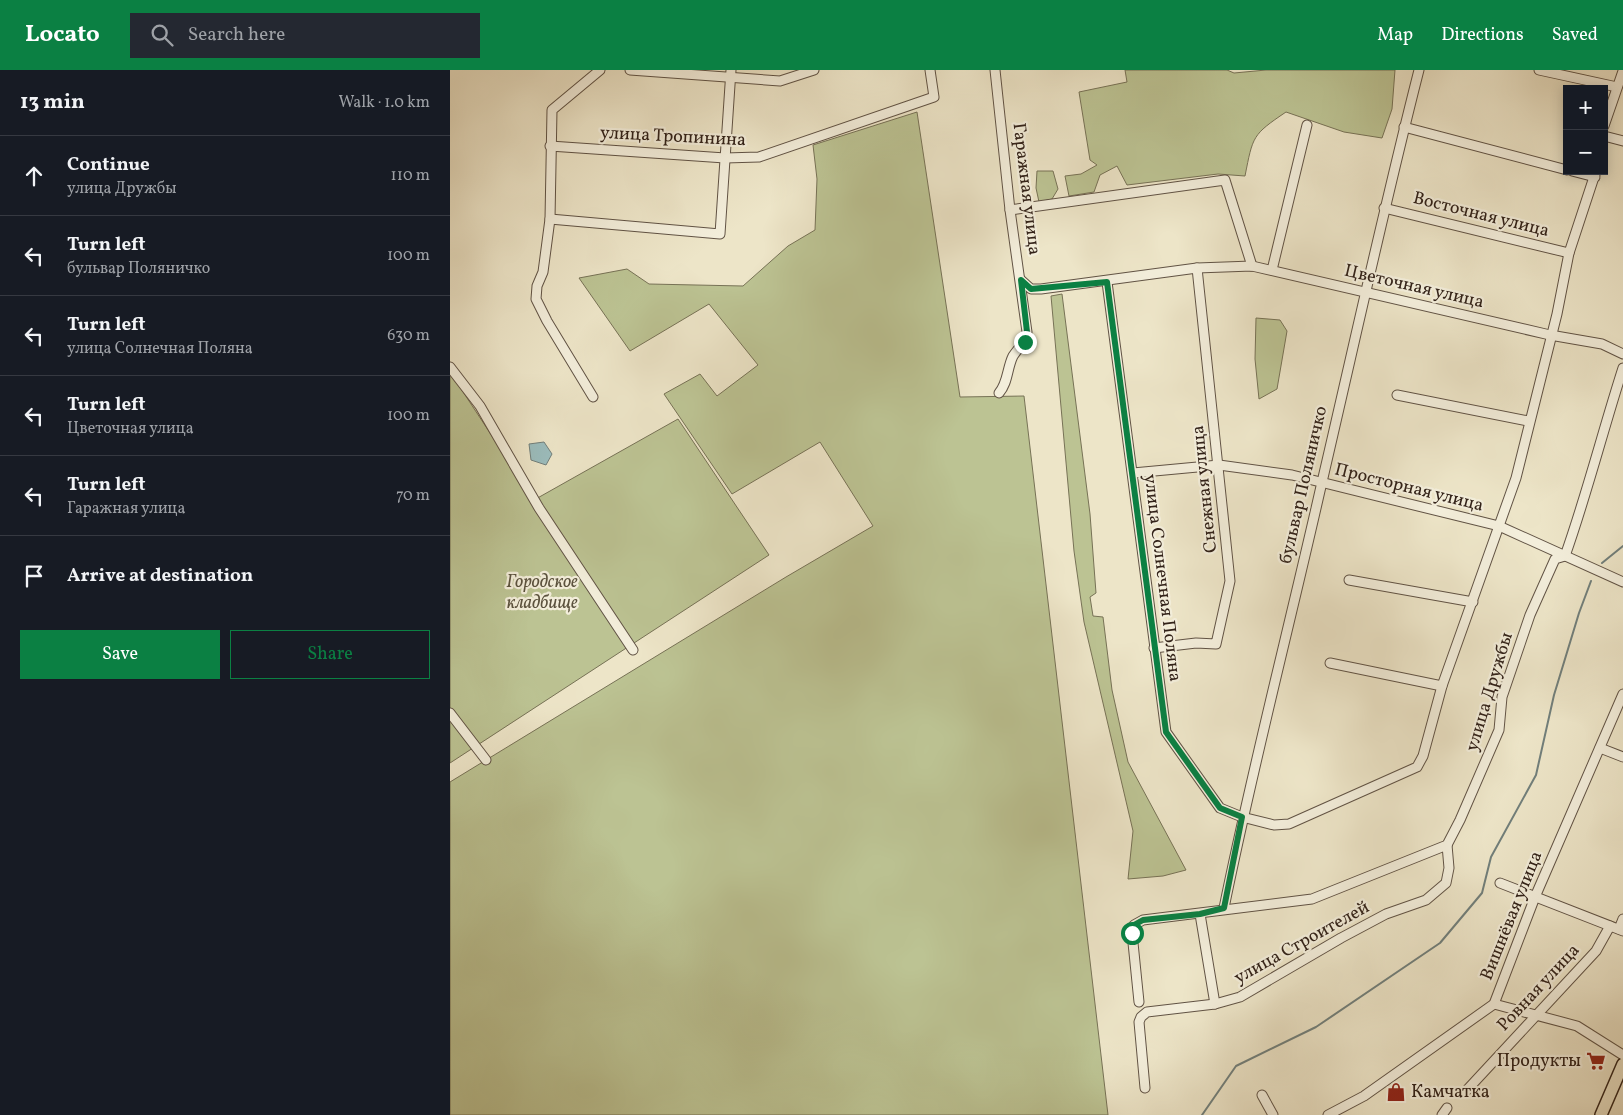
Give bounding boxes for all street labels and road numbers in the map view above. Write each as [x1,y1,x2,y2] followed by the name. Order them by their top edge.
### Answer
[599,121,747,153] street label: улица Тропинина
[1005,121,1047,257] street label: Гаражная улица
[1410,186,1552,244] street label: Восточная улица
[1342,259,1486,315] street label: Цветочная улица
[1274,404,1334,566] street label: бульвар Поляничко
[1186,424,1224,554] street label: Снежная улица
[1332,457,1486,519] street label: Просторная улица
[1137,473,1187,683] street label: улица Солнечная Поляна
[1460,629,1520,755] street label: улица Дружбы
[1475,848,1549,984] street label: Вишнёвая улица
[1230,895,1374,991] street label: улица Строителей
[1492,939,1586,1037] street label: Ровная улица

